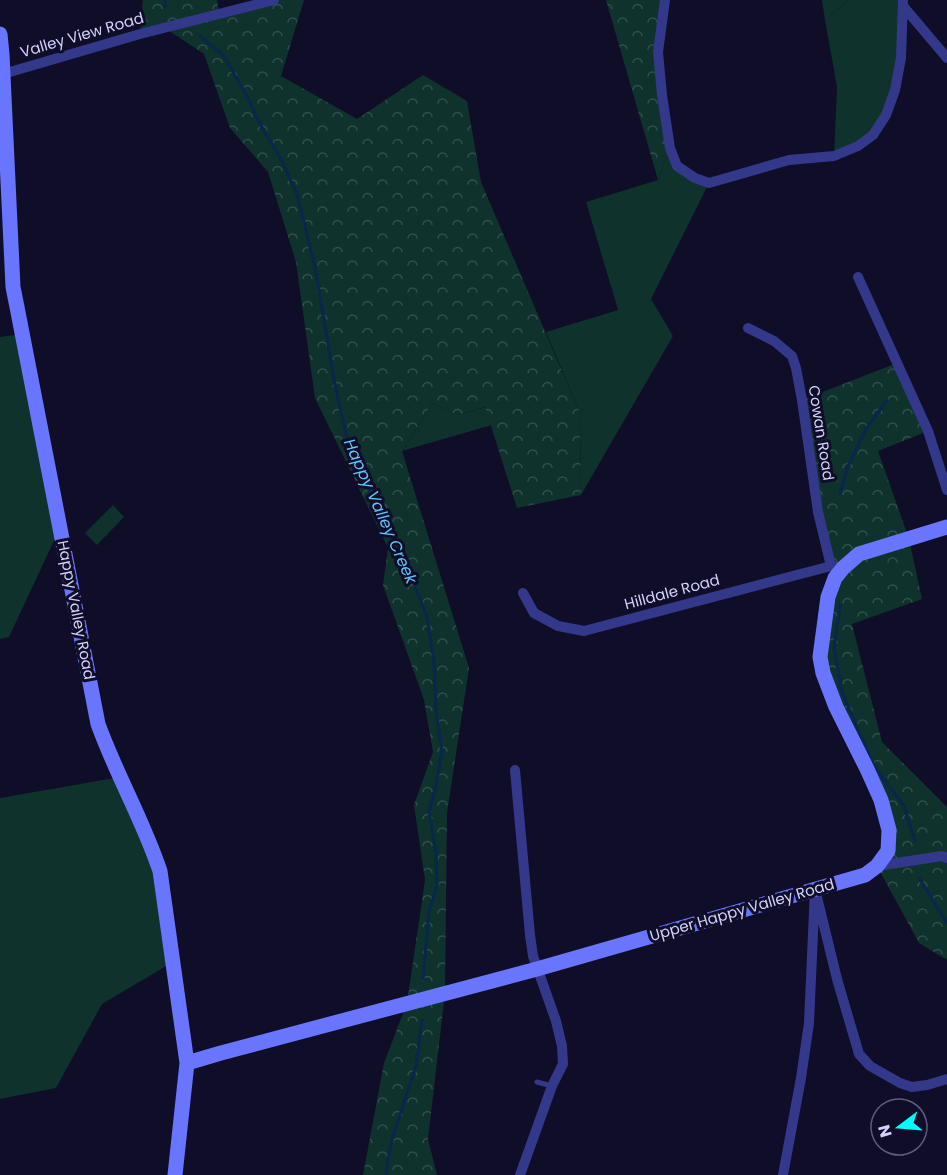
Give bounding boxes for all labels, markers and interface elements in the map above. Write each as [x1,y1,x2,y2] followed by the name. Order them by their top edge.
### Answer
[18,7,146,62] street label: Valley View Road
[804,384,839,482] street label: Cowan Road
[338,435,423,588] water label: Happy Valley Creek
[53,538,100,681] street label: Happy Valley Road
[622,569,722,614] street label: Hilldale Road
[647,873,837,946] street label: Upper Happy Valley Road
[869,1097,929,1157] north arrow
[872,1122,898,1140] text: N

